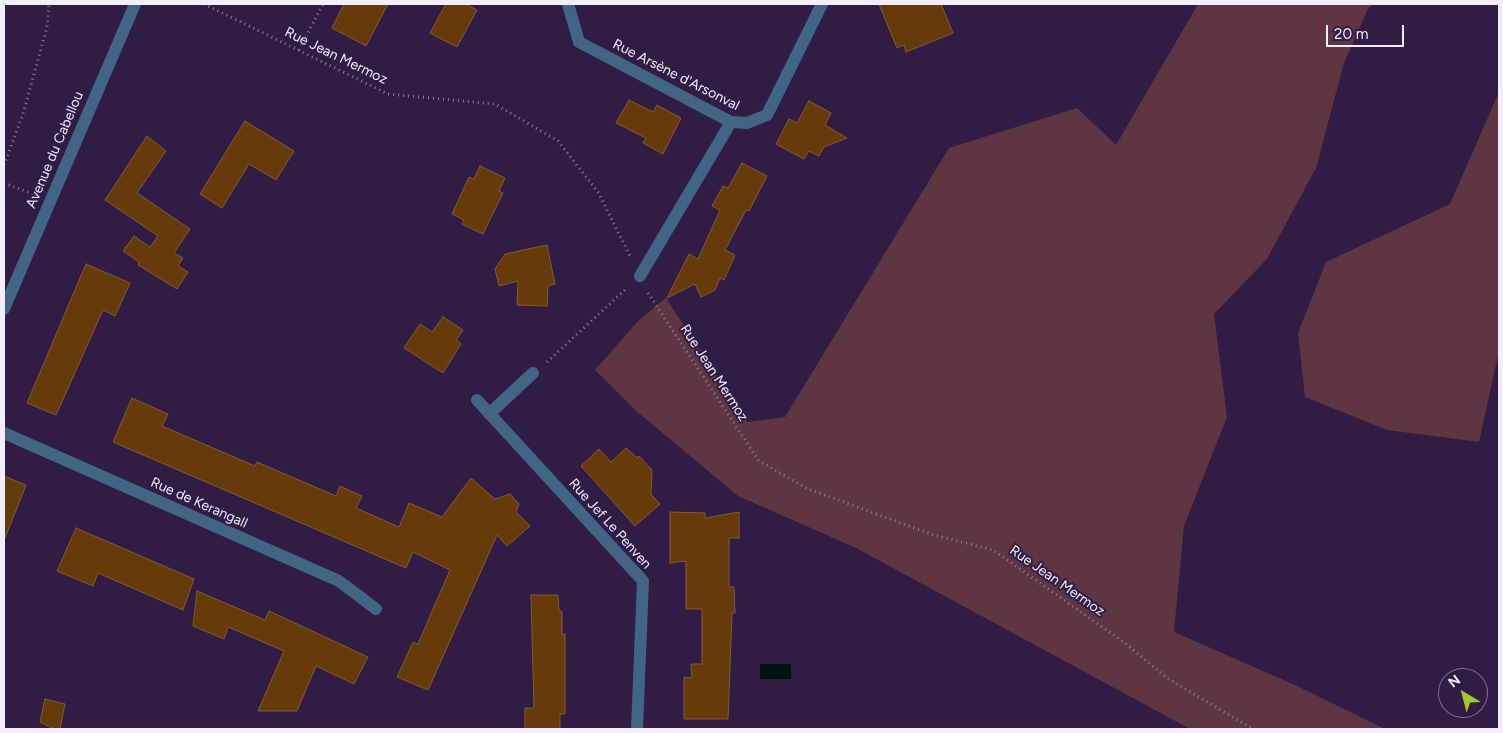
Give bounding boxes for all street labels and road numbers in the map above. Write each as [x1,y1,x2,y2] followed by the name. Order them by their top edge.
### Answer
[282,24,390,88] street label: Rue Jean Mermoz
[610,36,742,114] street label: Rue Arsène d'Arsonval
[23,89,87,211] street label: Avenue du Cabellou
[676,321,752,425] street label: Rue Jean Mermoz
[148,474,250,532] street label: Rue de Kerangall
[565,475,655,573] street label: Rue Jef Le Penven
[1006,542,1108,620] street label: Rue Jean Mermoz

